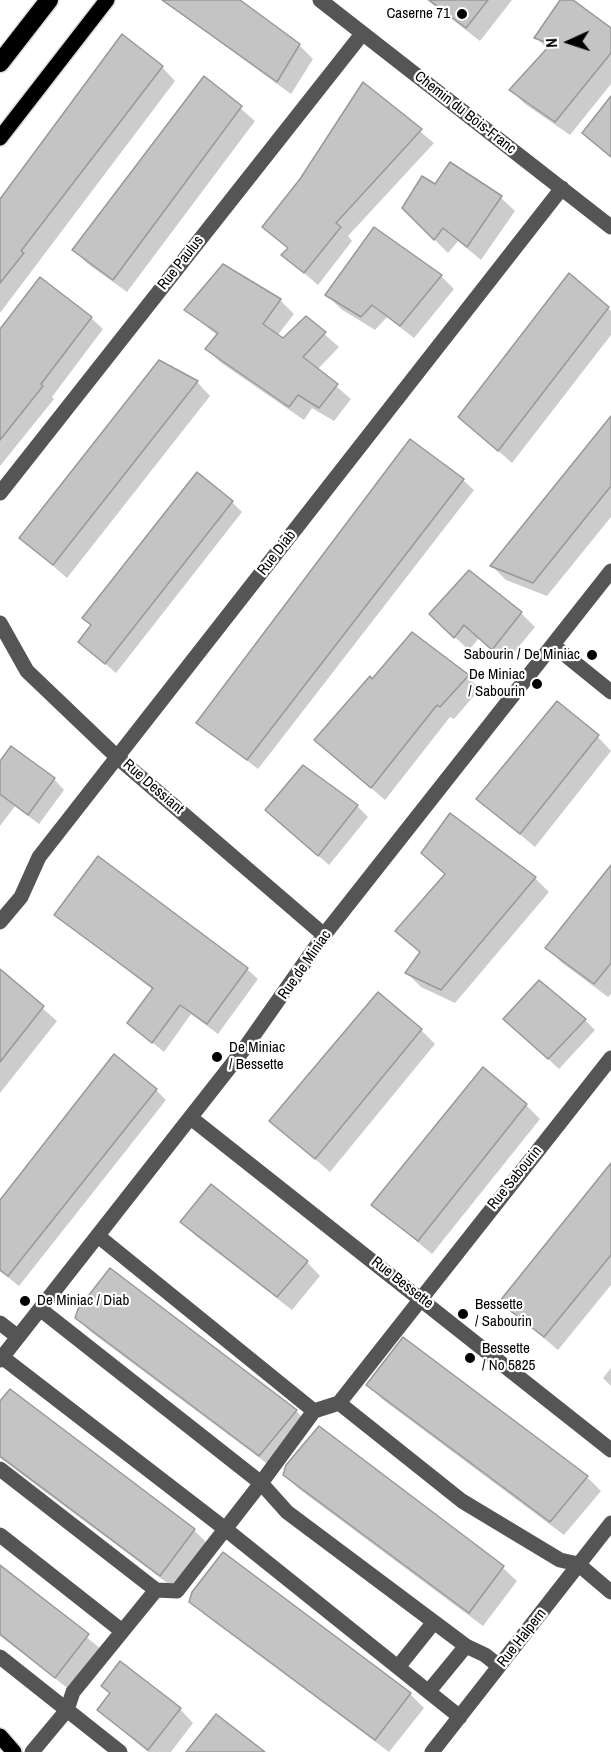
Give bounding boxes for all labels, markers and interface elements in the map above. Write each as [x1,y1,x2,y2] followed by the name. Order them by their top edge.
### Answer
[386,5,450,23] place label: Caserne 71
[455,7,469,21] marker: Caserne 71
[539,12,599,72] north arrow
[540,38,562,48] text: N
[411,68,519,158] street label: Chemin du Bois-Franc
[154,232,208,294] street label: Rue Paulus
[254,527,300,579] street label: Rue Diab
[464,646,580,664] place label: Sabourin / De Miniac
[585,648,599,662] marker: Sabourin / De Miniac
[468,666,525,701] place label: De Miniac / Sabourin
[530,677,544,691] marker: De Miniac / Sabourin
[119,756,187,818] street label: Rue Dessiant
[275,927,335,1003] street label: Rue de Miniac
[229,1039,285,1074] place label: De Miniac / Bessette
[210,1050,224,1064] marker: De Miniac / Bessette
[484,1143,546,1213] street label: Rue Sabourin
[367,1253,437,1313] street label: Rue Bessette
[37,1292,129,1310] place label: De Miniac / Diab
[18,1294,32,1308] marker: De Miniac / Diab
[475,1296,532,1331] place label: Bessette / Sabourin
[456,1307,470,1321] marker: Bessette / Sabourin
[482,1340,535,1375] place label: Bessette / No 5825
[463,1351,477,1365] marker: Bessette / No 5825
[494,1605,550,1671] street label: Rue Halpern

